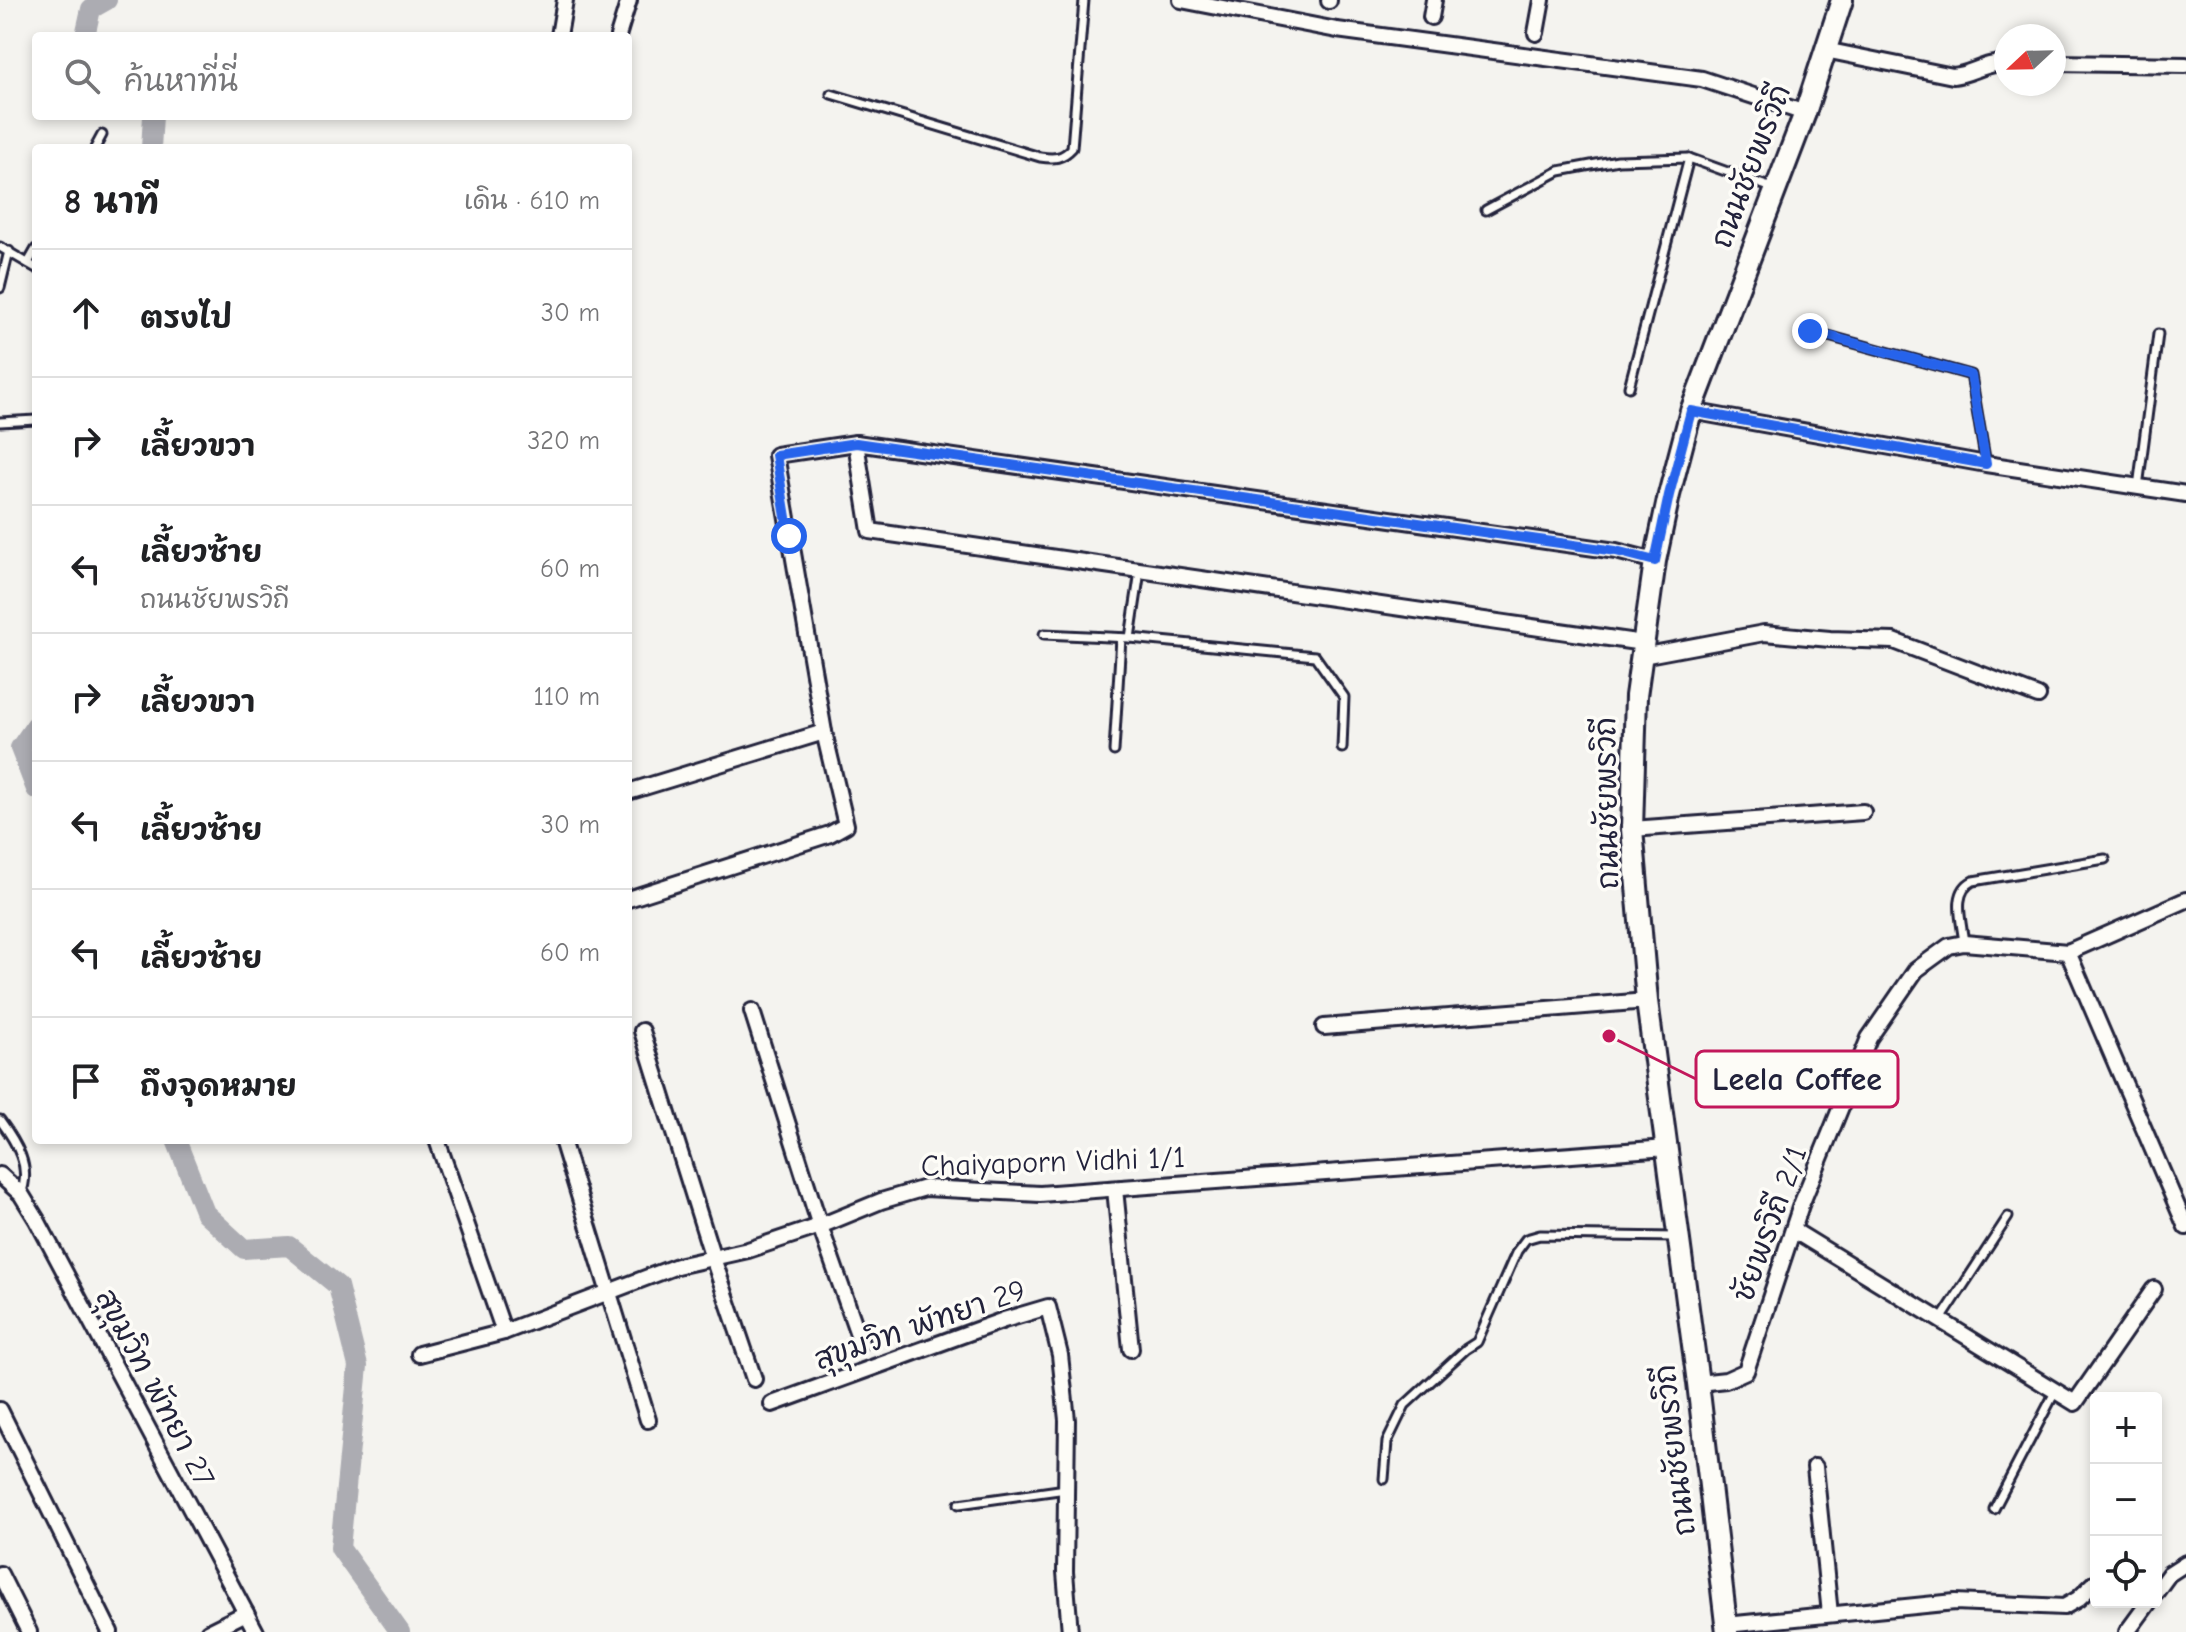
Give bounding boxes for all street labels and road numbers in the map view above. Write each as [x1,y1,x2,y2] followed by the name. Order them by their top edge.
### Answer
[1702,78,1798,253] street label: ถนนชัยพรวิถี
[1586,716,1626,890] street label: ถนนชัยพรวิถี
[920,1140,1186,1184] street label: Chaiyaporn Vidhi 1/1
[1724,1141,1814,1307] street label: ชัยพรวิถี 2/1
[810,1272,1031,1381] street label: สุขุมวิท พัทยา 29
[85,1283,223,1495] street label: สุขุมวิท พัทยา 27
[1645,1362,1703,1538] street label: ถนนชัยพรวิถี

